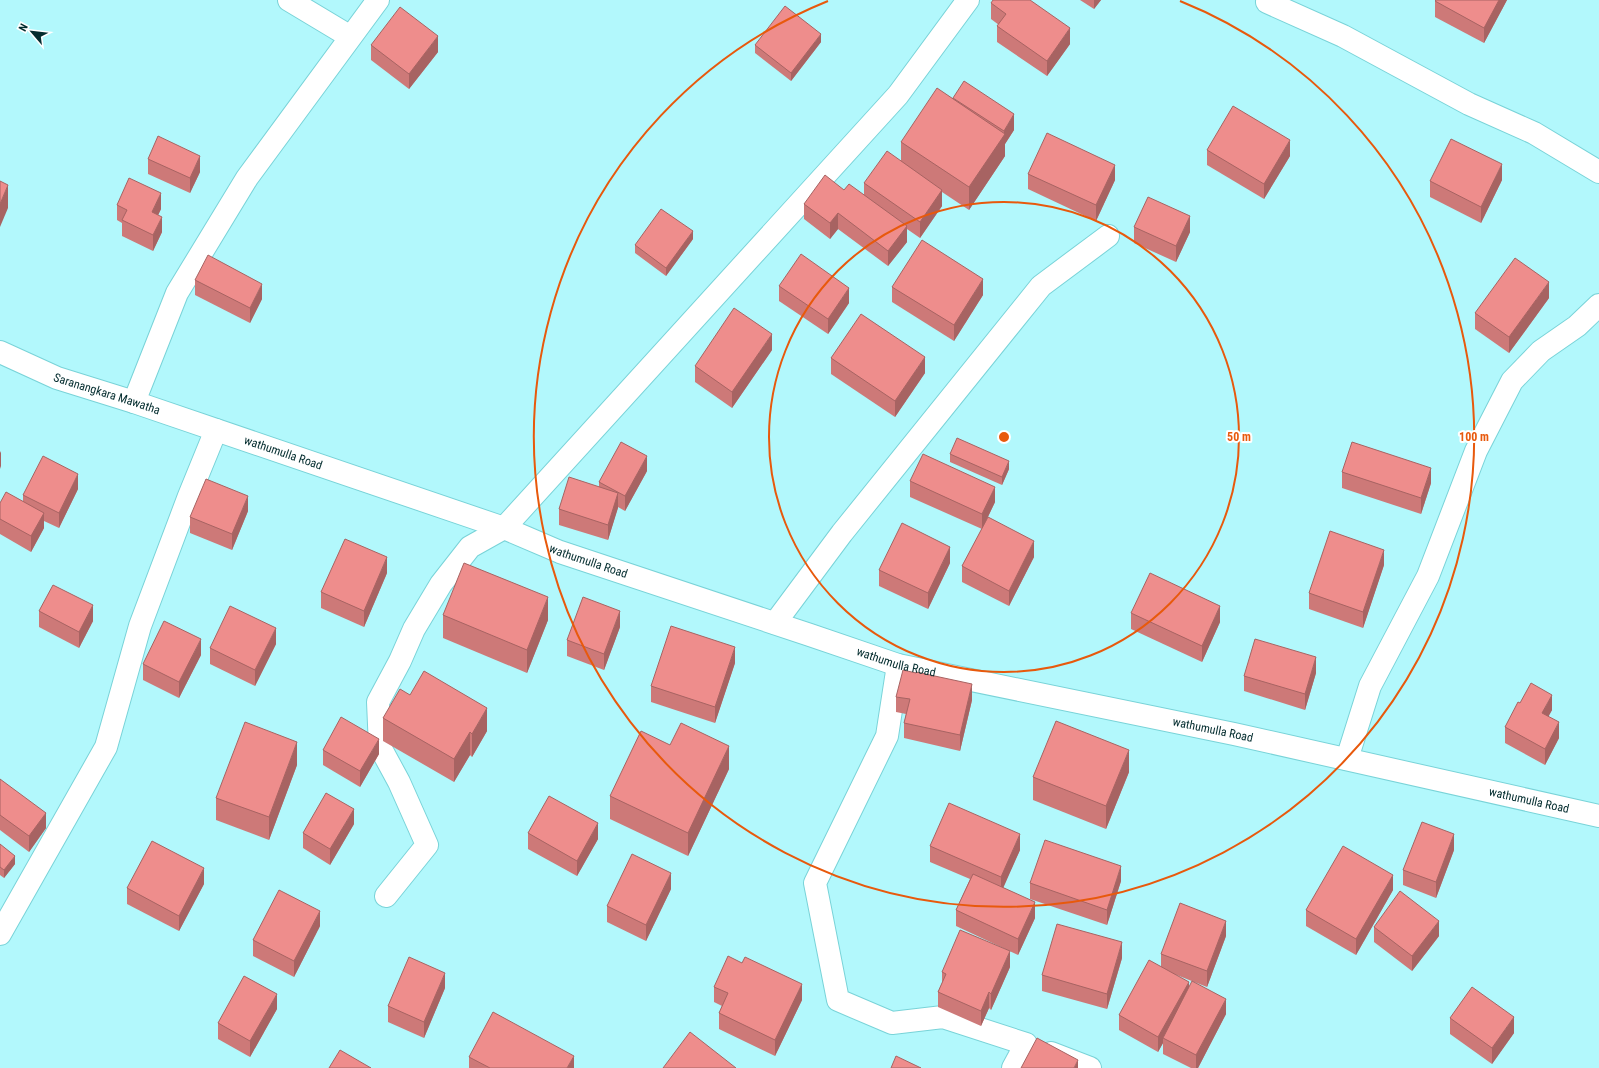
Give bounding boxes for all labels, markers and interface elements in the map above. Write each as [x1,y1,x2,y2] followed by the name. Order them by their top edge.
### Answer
[12,12,52,52] north arrow
[16,21,31,34] text: N
[51,370,162,417] street label: Saranangkara Mawatha
[997,430,1011,444] centre of rings
[1227,430,1251,444] text: 50 m
[1459,430,1489,444] text: 100 m
[242,433,324,473] street label: wathumulla Road
[547,541,629,581] street label: wathumulla Road
[855,644,937,680] street label: wathumulla Road
[1171,715,1254,745] street label: wathumulla Road
[1488,785,1571,816] street label: wathumulla Road

